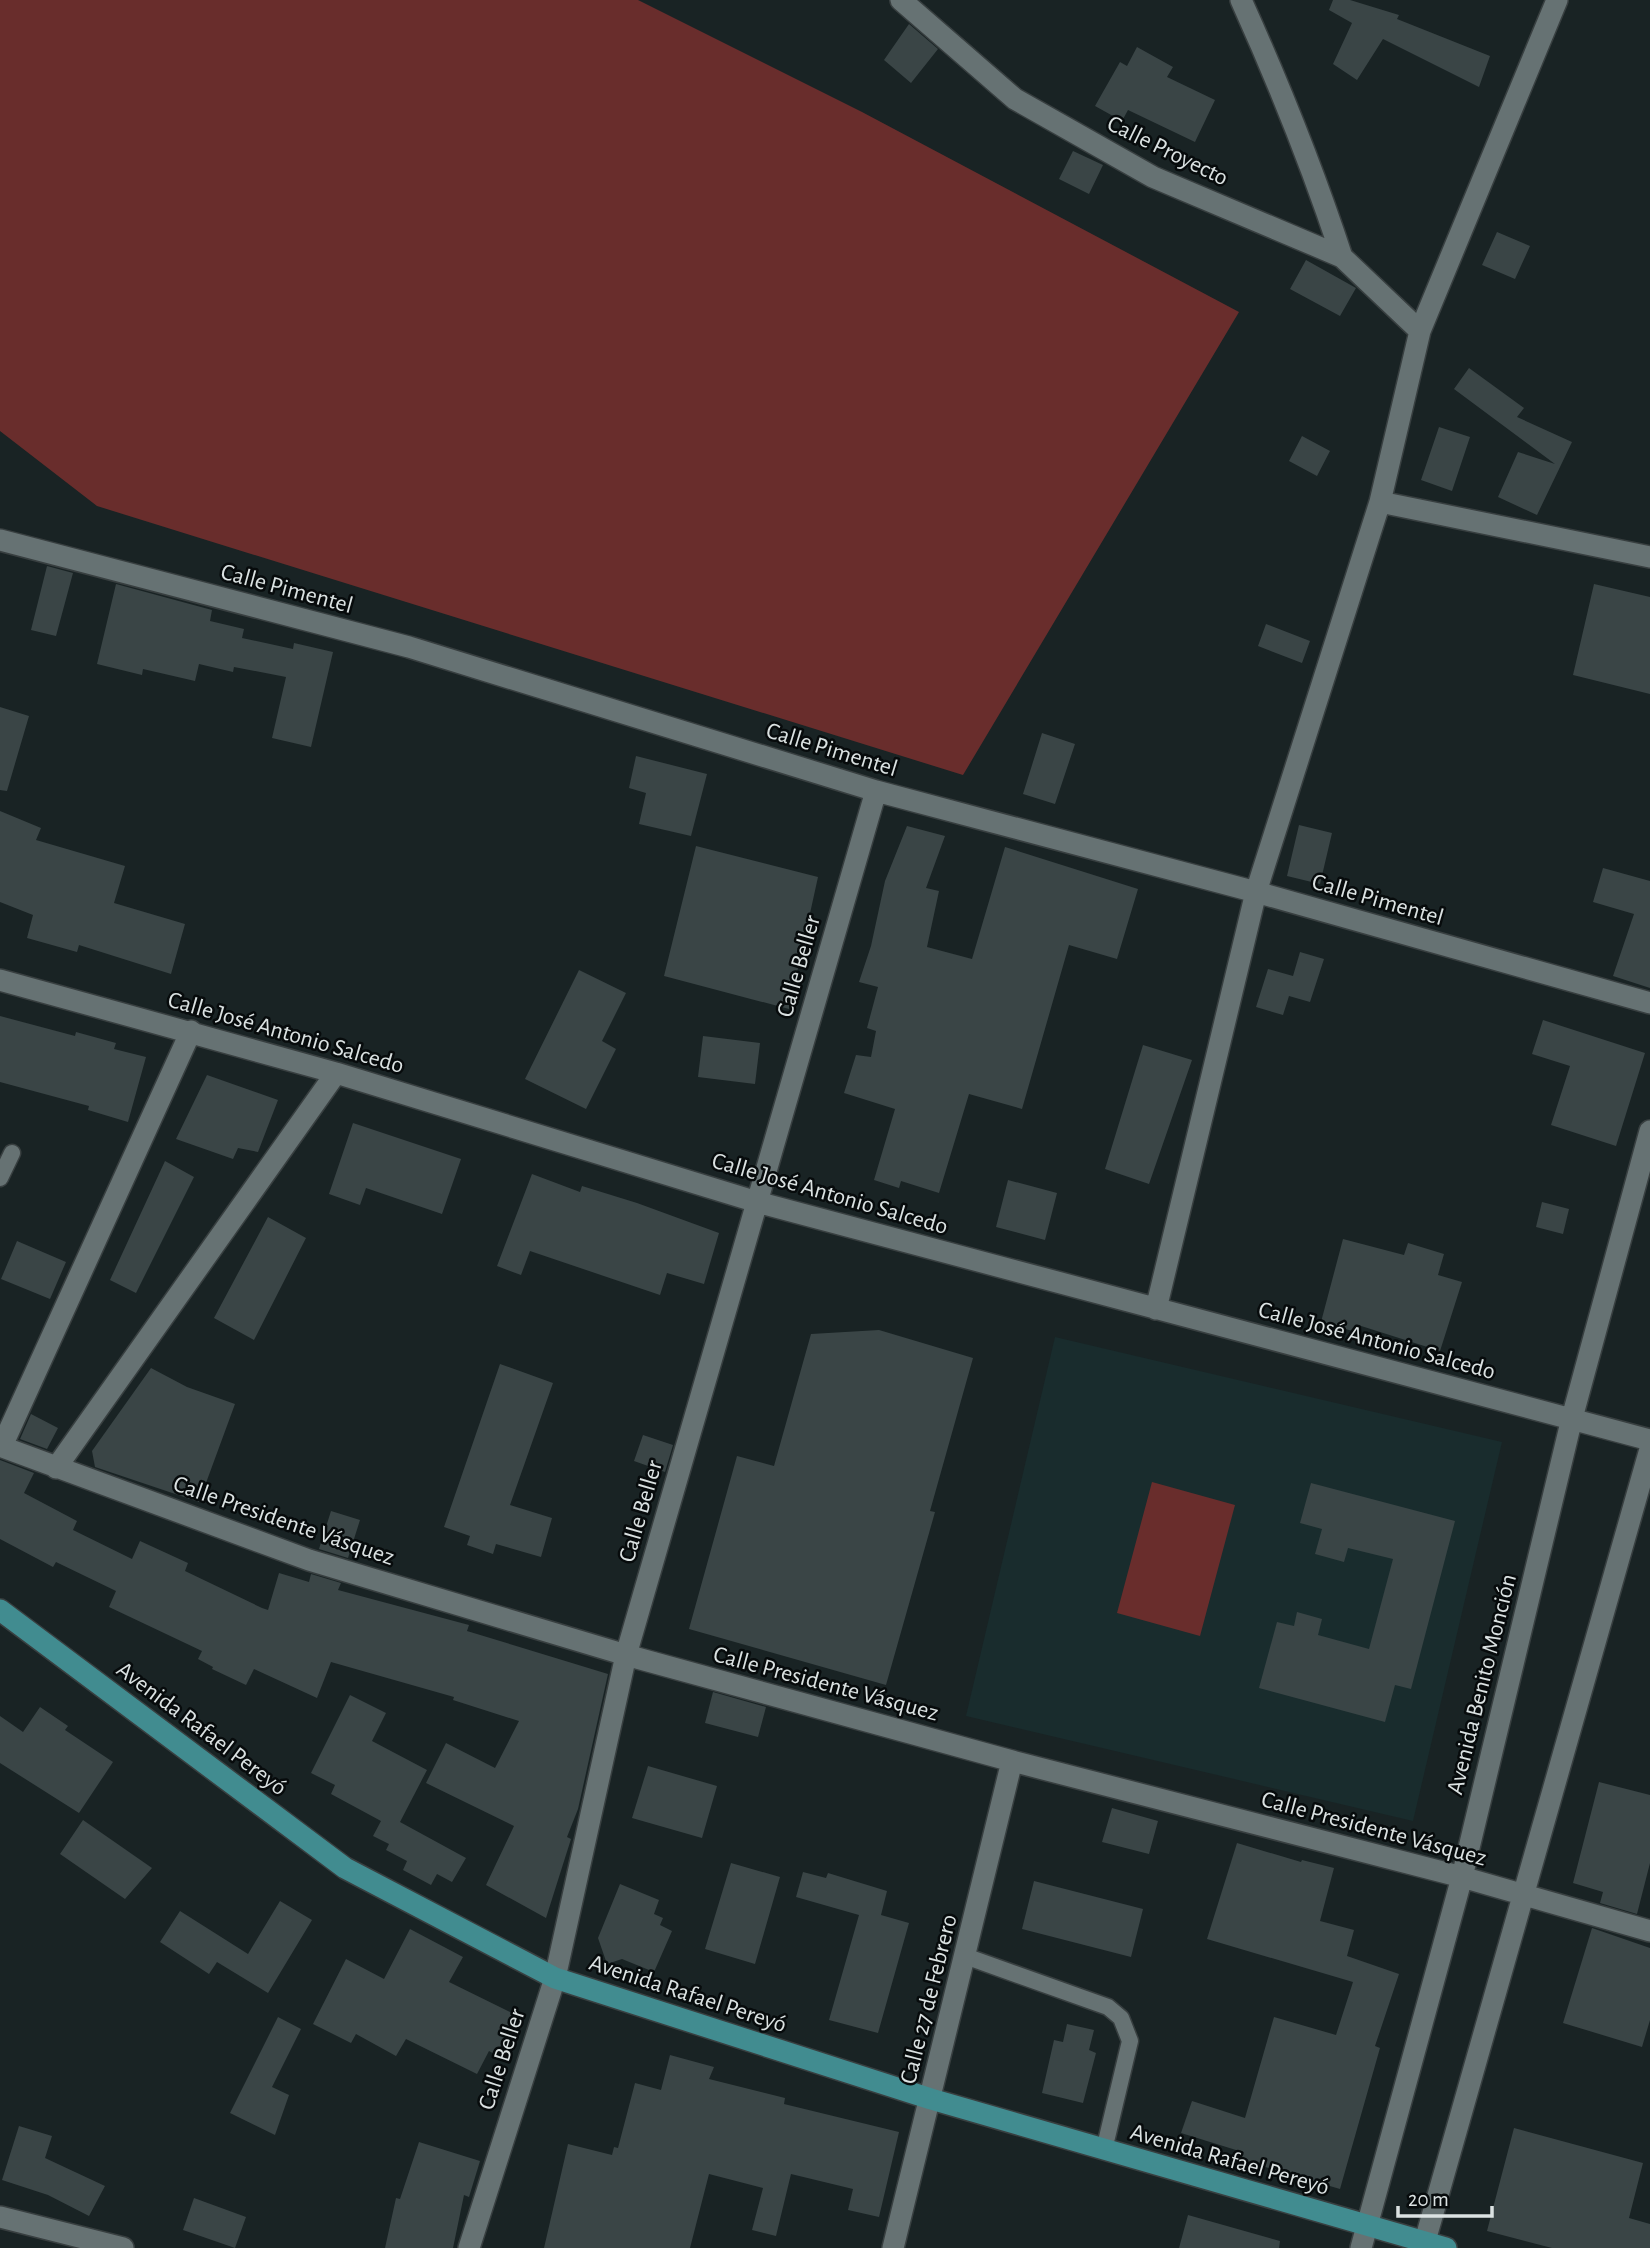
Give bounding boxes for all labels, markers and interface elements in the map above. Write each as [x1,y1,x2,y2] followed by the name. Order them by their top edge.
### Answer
[1103,111,1232,190] street label: Calle Proyecto
[218,560,355,618] street label: Calle Pimentel
[763,719,900,781] street label: Calle Pimentel
[1309,870,1446,930] street label: Calle Pimentel
[773,912,825,1020] street label: Calle Beller
[165,988,406,1078] street label: Calle José Antonio Salcedo
[709,1149,950,1239] street label: Calle José Antonio Salcedo
[1256,1298,1498,1384] street label: Calle José Antonio Salcedo
[615,1457,667,1565] street label: Calle Beller
[170,1472,397,1570] street label: Calle Presidente Vásquez
[1443,1572,1521,1797] street label: Avenida Benito Monción
[711,1642,941,1726] street label: Calle Presidente Vásquez
[112,1657,291,1800] street label: Avenida Rafael Pereyó
[1259,1787,1489,1871] street label: Calle Presidente Vásquez
[896,1912,962,2086] street label: Calle 27 de Febrero
[586,1951,789,2037] street label: Avenida Rafael Pereyó
[474,2006,530,2113] street label: Calle Beller
[1128,2120,1332,2200] street label: Avenida Rafael Pereyó
[1398,2174,1492,2218] scale bar
[1408,2189,1449,2210] text: 20 m

